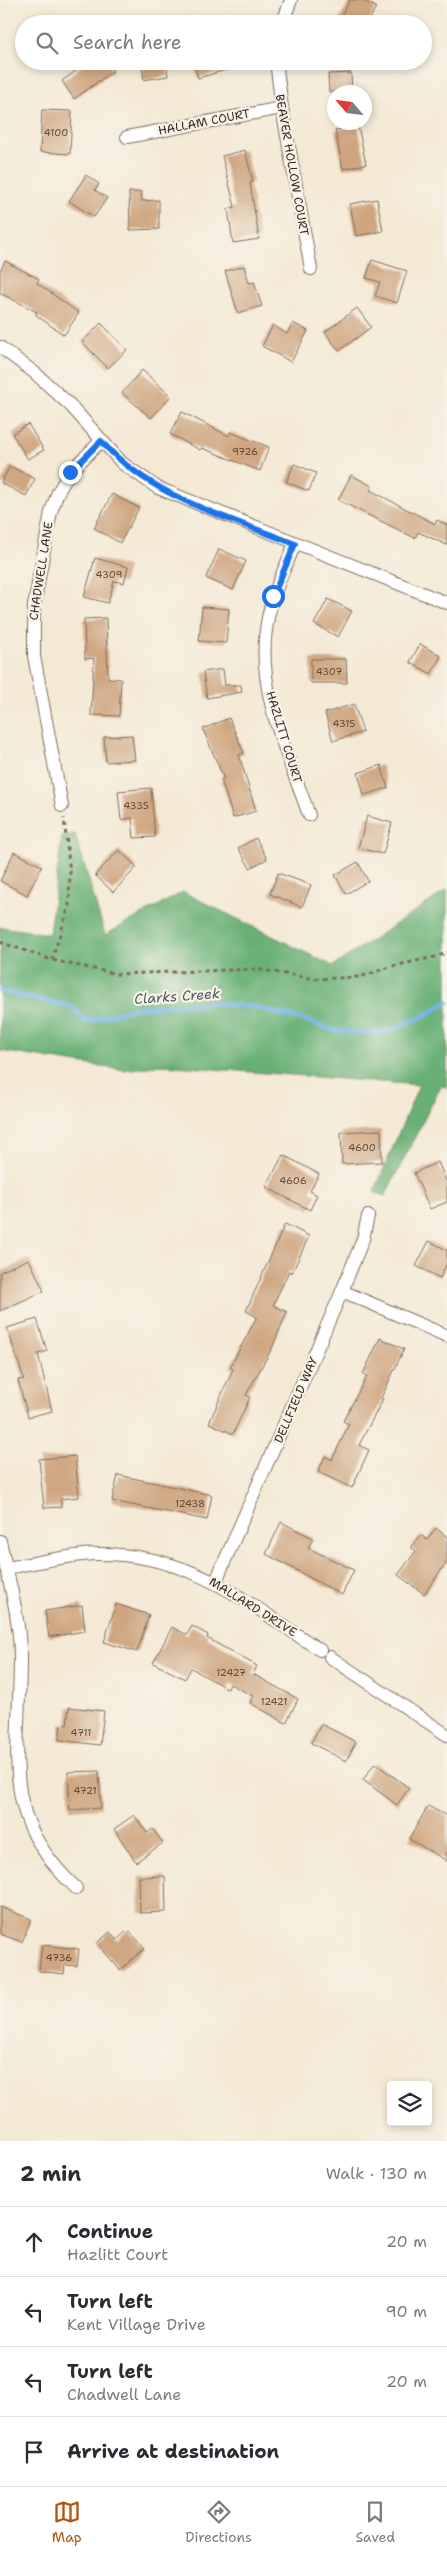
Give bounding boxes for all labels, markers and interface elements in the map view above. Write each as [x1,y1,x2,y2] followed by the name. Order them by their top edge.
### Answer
[15,15,432,70] search box
[33,29,61,57] icon: search
[73,30,182,55] text: Search here
[327,85,372,130] north arrow
[272,93,312,238] street label: BEAVER HOLLOW COURT
[157,105,252,139] street label: HALLAM COURT
[44,126,68,139] house number: 4100
[232,445,258,458] house number: 9726
[59,461,82,484] route end
[25,521,57,621] street label: CHADWELL LANE
[96,568,122,581] house number: 4309
[262,585,285,608] route start
[316,665,342,678] house number: 4307
[262,689,306,786] street label: HAZLITT COURT
[333,717,355,730] house number: 4315
[123,799,149,812] house number: 4335
[134,984,220,1008] water label: Clarks Creek
[348,1141,376,1154] house number: 4600
[279,1174,307,1187] house number: 4606
[271,1354,322,1446] street label: DELLFIELD WAY
[175,1497,205,1510] house number: 12438
[206,1574,300,1640] street label: MALLARD DRIVE
[216,1666,246,1679] house number: 12427
[261,1695,288,1708] house number: 12421
[71,1726,91,1739] house number: 4711
[73,1784,97,1797] house number: 4721
[46,1951,72,1964] house number: 4736
[387,2081,432,2126] map controls
[387,2081,432,2126] button: layers
[20,2160,81,2188] text: 2 min
[326,2163,427,2184] text: Walk · 130 m
[67,2219,153,2244] text: Continue
[20,2228,48,2256] icon: ahead
[386,2231,427,2252] text: 20 m
[67,2244,168,2265] text: Hazlitt Court
[67,2289,153,2314] text: Turn left
[20,2298,48,2326] icon: left
[386,2301,427,2322] text: 90 m
[67,2314,206,2335] text: Kent Village Drive
[67,2359,153,2384] text: Turn left
[20,2368,48,2396] icon: left
[386,2371,427,2392] text: 20 m
[67,2384,181,2405] text: Chadwell Lane
[20,2438,48,2466] icon: arrive
[67,2439,279,2464] text: Arrive at destination
[52,2498,82,2546] tab: Map
[185,2498,252,2546] tab: Directions
[356,2498,395,2546] tab: Saved

